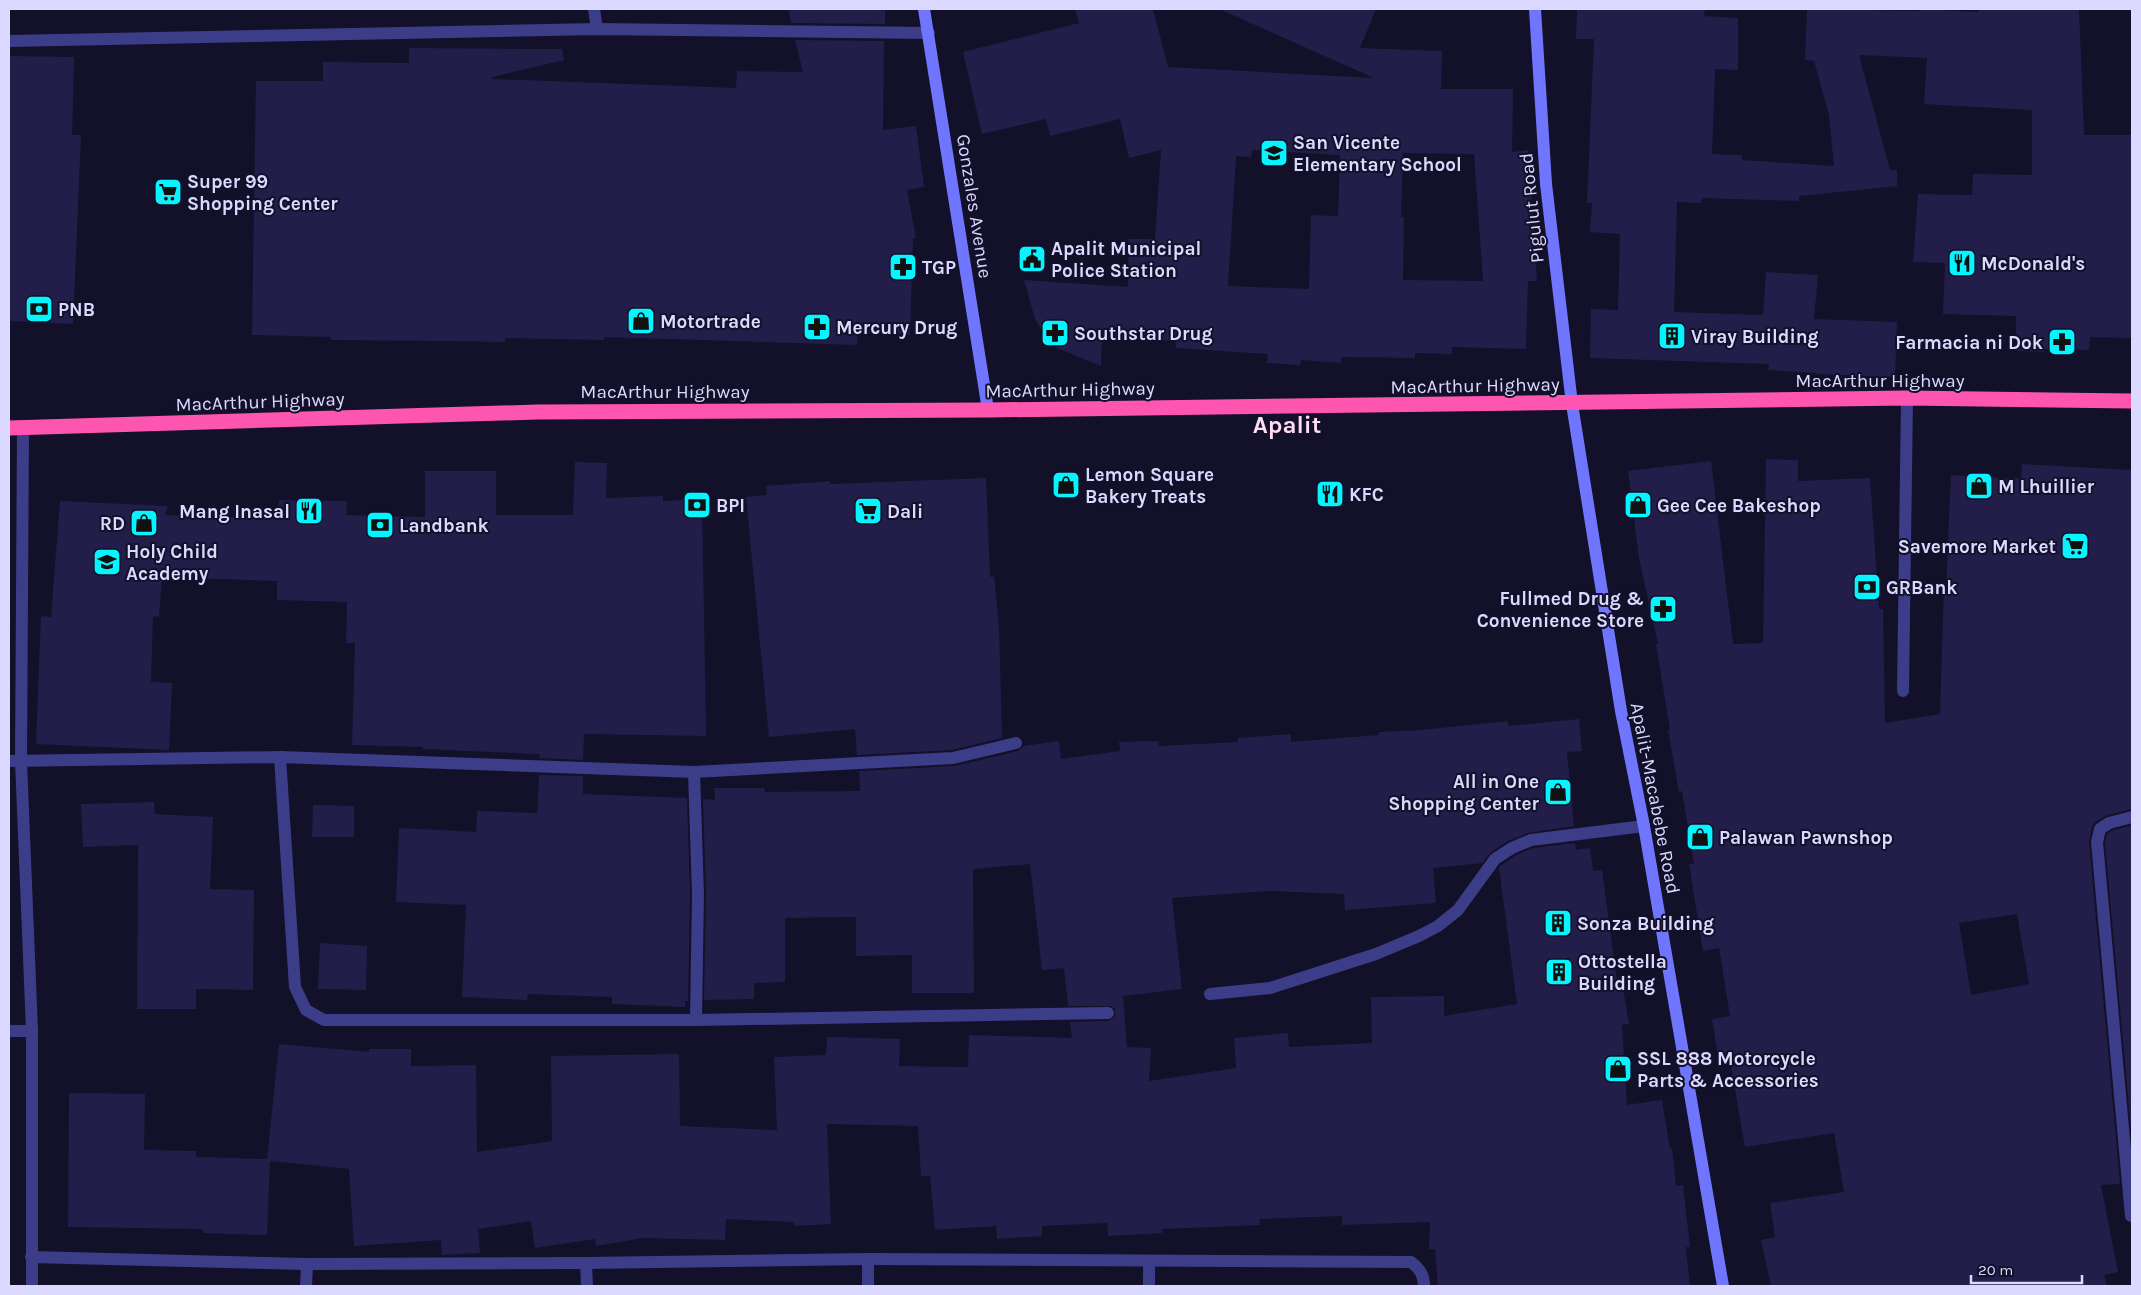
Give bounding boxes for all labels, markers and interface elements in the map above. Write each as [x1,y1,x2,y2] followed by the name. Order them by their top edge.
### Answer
[952,132,996,280] street label: Gonzales Avenue
[1293,132,1462,176] place label: San Vicente Elementary School
[1259,138,1289,168] school or university icon: San Vicente Elementary School
[1515,152,1549,264] street label: Pigulut Road
[187,171,338,215] place label: Super 99 Shopping Center
[153,177,183,207] supermarket icon: Super 99 Shopping Center
[1051,238,1201,282] place label: Apalit Municipal Police Station
[1017,244,1047,274] public building icon: Apalit Municipal Police Station
[1947,248,1977,278] restaurant icon: McDonald's
[888,252,918,282] pharmacy icon: TGP
[1981,253,2085,275] place label: McDonald's
[922,257,956,279] place label: TGP
[24,294,54,324] bank icon: PNB
[58,299,95,321] place label: PNB
[626,306,656,336] shop icon: Motortrade
[660,311,761,333] place label: Motortrade
[802,312,832,342] pharmacy icon: Mercury Drug
[836,317,957,339] place label: Mercury Drug
[1040,318,1070,348] pharmacy icon: Southstar Drug
[1657,321,1687,351] building icon: Viray Building
[1074,323,1212,345] place label: Southstar Drug
[1691,326,1819,348] place label: Viray Building
[2047,327,2077,357] pharmacy icon: Farmacia ni Dok
[1895,332,2043,354] place label: Farmacia ni Dok
[1795,370,1965,392] street label: MacArthur Highway
[1390,374,1560,398] street label: MacArthur Highway
[985,378,1155,402] street label: MacArthur Highway
[580,381,750,403] street label: MacArthur Highway
[175,388,345,416] street label: MacArthur Highway
[1253,411,1321,439] district label: Apalit
[1085,464,1214,508] place label: Lemon Square Bakery Treats
[1051,470,1081,500] shop icon: Lemon Square Bakery Treats
[1964,471,1994,501] shop icon: M Lhuillier
[1998,476,2095,498] place label: M Lhuillier
[1315,479,1345,509] restaurant icon: KFC
[1349,484,1384,506] place label: KFC
[682,490,712,520] bank icon: BPI
[1623,490,1653,520] shop icon: Gee Cee Bakeshop
[716,495,745,517] place label: BPI
[1657,495,1821,517] place label: Gee Cee Bakeshop
[294,496,324,526] restaurant icon: Mang Inasal
[853,496,883,526] supermarket icon: Dali
[179,501,290,523] place label: Mang Inasal
[887,501,923,523] place label: Dali
[129,508,159,538] shop icon: RD
[365,510,395,540] bank icon: Landbank
[100,513,125,535] place label: RD
[399,515,489,537] place label: Landbank
[2060,531,2090,561] supermarket icon: Savemore Market
[1898,536,2056,558] place label: Savemore Market
[126,541,218,585] place label: Holy Child Academy
[92,547,122,577] school or university icon: Holy Child Academy
[1852,572,1882,602] bank icon: GRBank
[1886,577,1958,599] place label: GRBank
[1477,588,1644,632] place label: Fullmed Drug & Convenience Store
[1648,594,1678,624] pharmacy icon: Fullmed Drug & Convenience Store
[1626,701,1684,896] street label: Apalit-Macabebe Road
[1388,771,1540,815] place label: All in One Shopping Center
[1543,777,1573,807] shop icon: All in One Shopping Center
[1685,822,1715,852] shop icon: Palawan Pawnshop
[1719,827,1893,849] place label: Palawan Pawnshop
[1543,908,1573,938] building icon: Sonza Building
[1577,913,1714,935] place label: Sonza Building
[1578,951,1667,995] place label: Ottostella Building
[1544,957,1574,987] building icon: Ottostella Building
[1637,1048,1819,1092] place label: SSL 888 Motorcycle Parts & Accessories
[1603,1054,1633,1084] shop icon: SSL 888 Motorcycle Parts & Accessories
[1971,1252,2082,1284] scale bar
[1978,1261,2013,1279] text: 20 m

